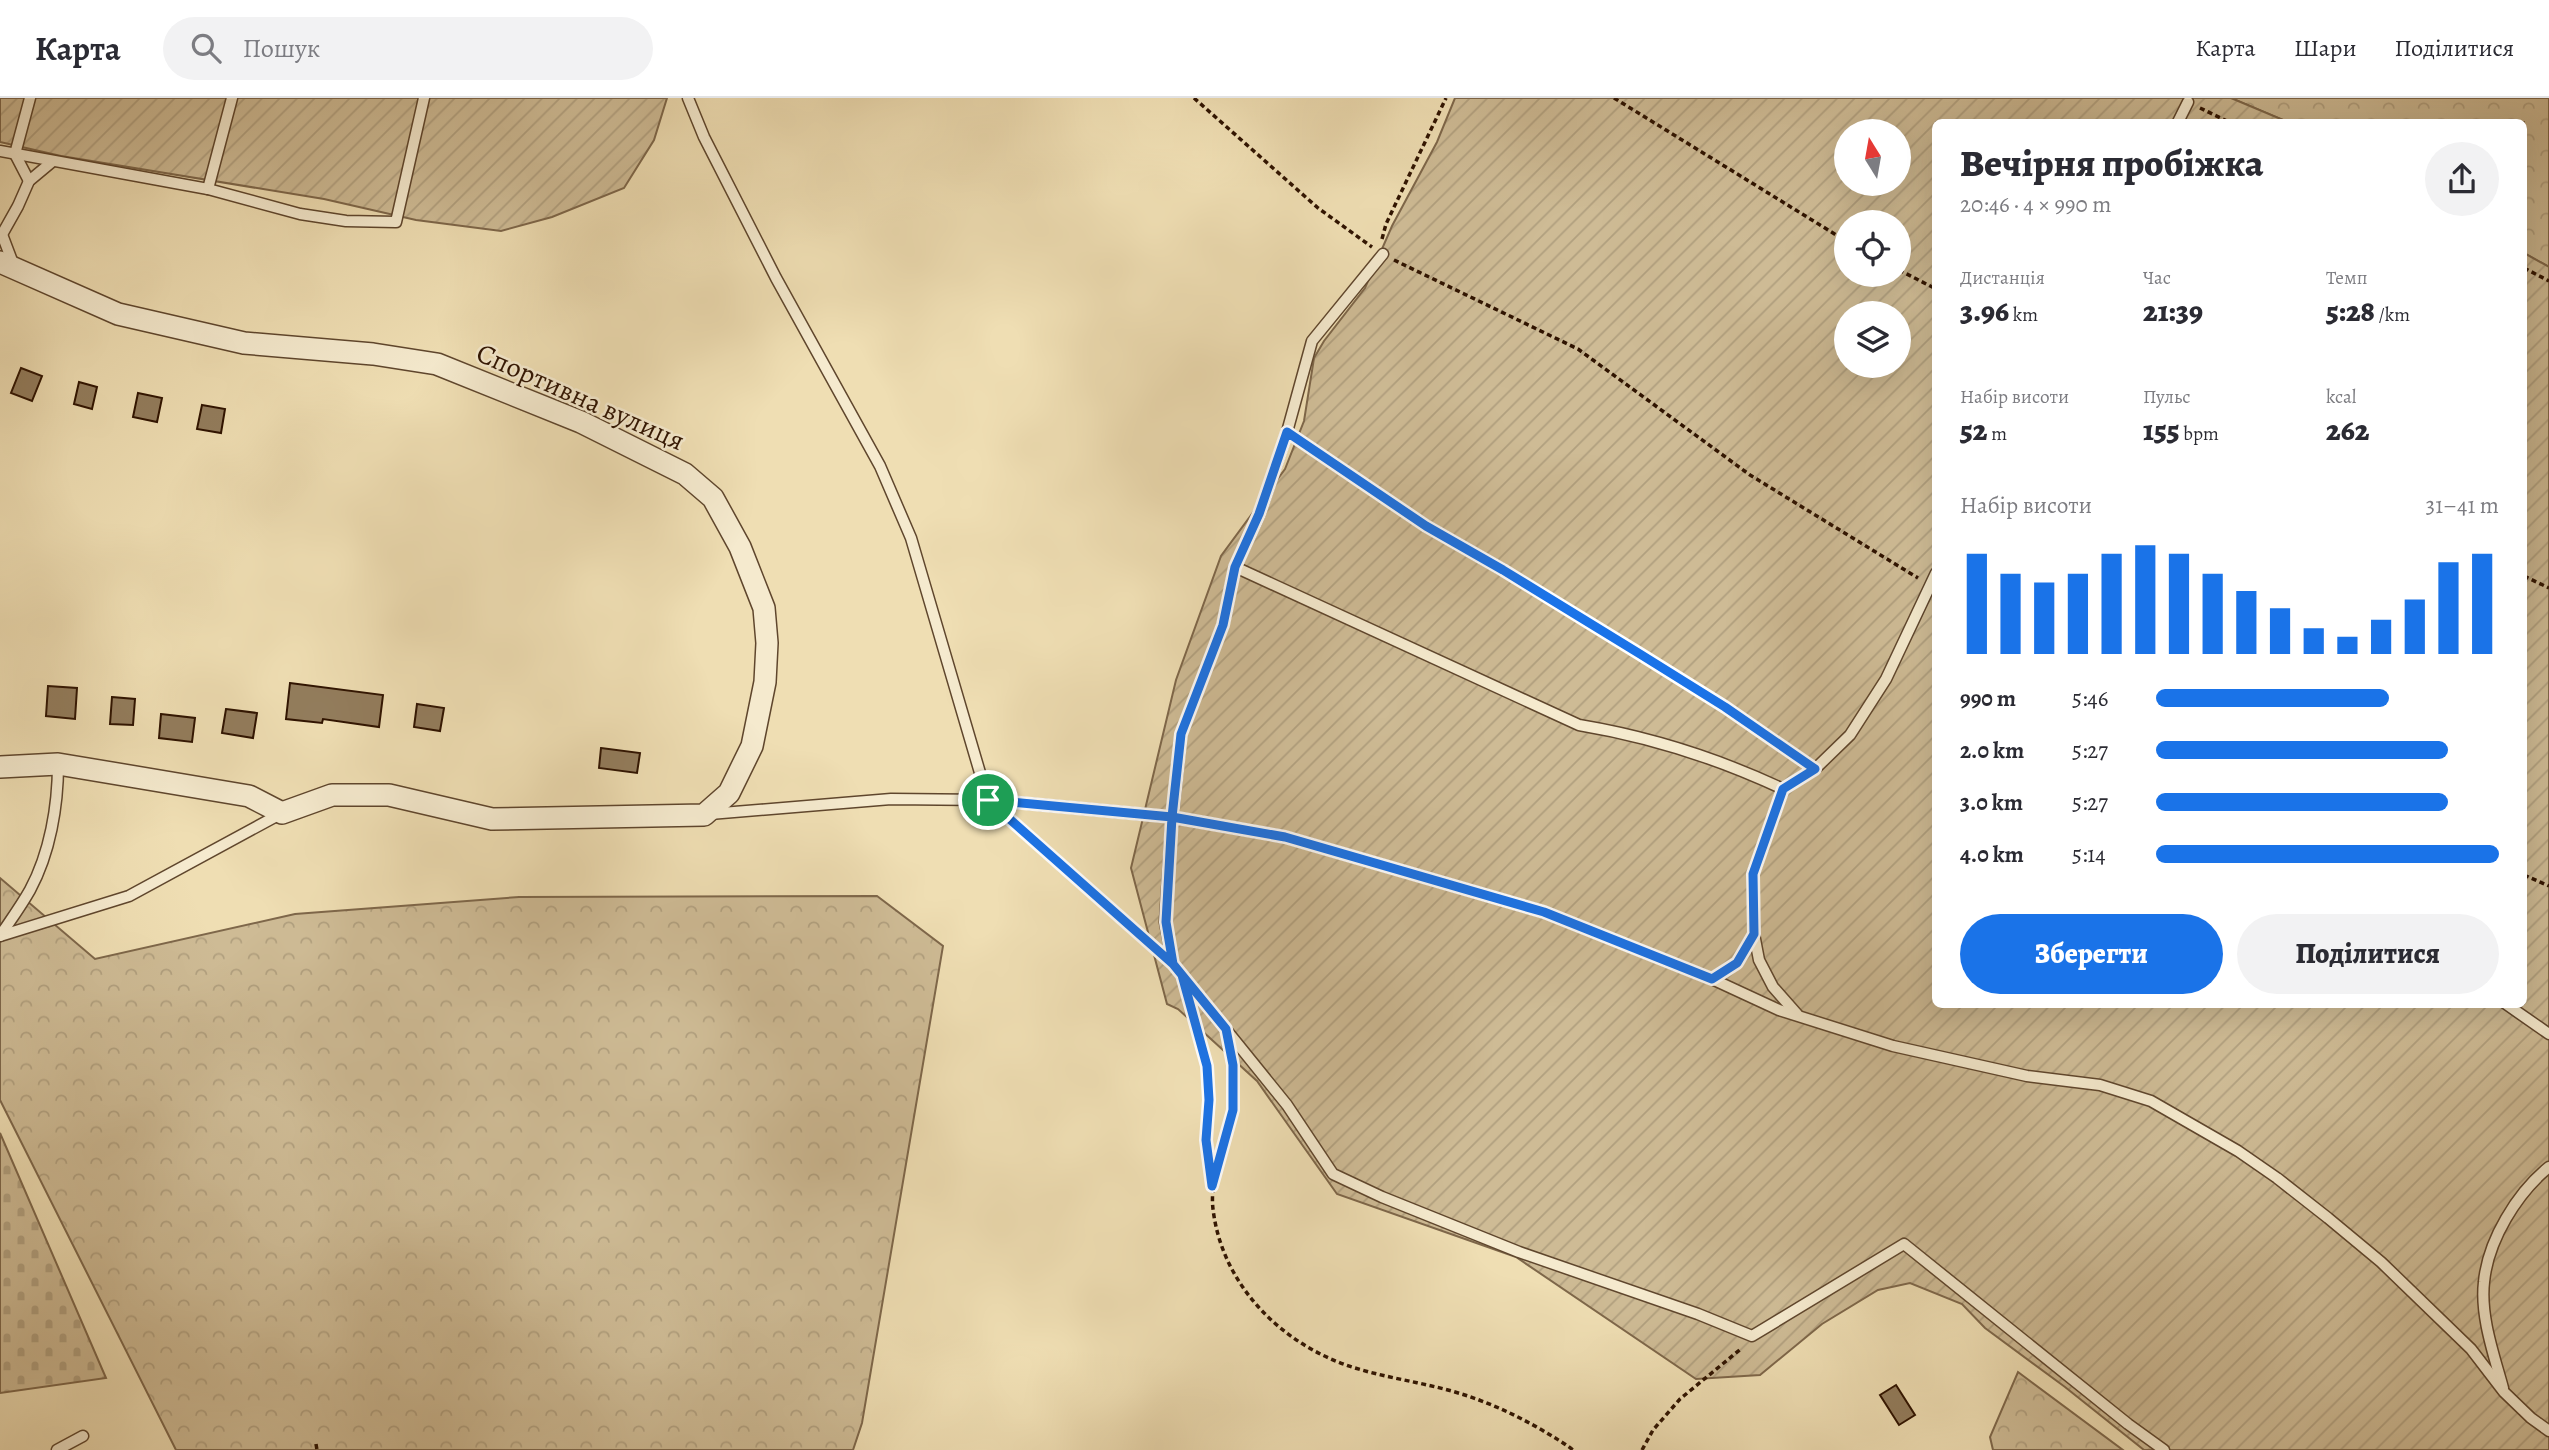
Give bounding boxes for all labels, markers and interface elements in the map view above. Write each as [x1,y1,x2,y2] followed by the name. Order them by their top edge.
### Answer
[163,17,653,80] search box
[35,26,121,71] text: Карта
[187,29,225,67] icon: search
[243,31,320,66] text: Пошук
[2195,32,2256,64] text: Карта
[2294,32,2357,64] text: Шари
[2395,32,2514,64] text: Поділитися
[1834,119,1911,196] north arrow
[1834,119,1911,378] map controls
[1960,137,2263,189] text: Вечірня пробіжка
[2425,142,2499,216] button: share
[1960,189,2111,220] text: 20:46 · 4 × 990 m
[1834,210,1911,287] button: locate
[1960,265,2045,291] text: Дистанція
[2143,265,2171,291] text: Час
[2326,265,2367,291] text: Темп
[1960,291,2009,331] text: 3.96
[2143,291,2203,331] text: 21:39
[2326,291,2375,331] text: 5:28
[1834,301,1911,378] button: layers
[2009,302,2038,328] text: km
[2375,302,2410,328] text: /km
[471,334,691,460] street label: Спортивна вулиця
[1960,384,2069,410] text: Набір висоти
[2143,384,2191,410] text: Пульс
[2326,384,2356,410] text: kcal
[1960,410,1987,450] text: 52
[2143,410,2179,450] text: 155
[2326,410,2369,450] text: 262
[1987,421,2007,447] text: m
[2179,421,2219,447] text: bpm
[1960,490,2092,521] text: Набір висоти
[2426,490,2499,521] text: 31–41 m
[1960,683,2016,714] text: 990 m
[2072,683,2108,714] text: 5:46
[1960,735,2024,766] text: 2.0 km
[2072,735,2108,766] text: 5:27
[958,770,1018,830] pin
[969,781,1007,819] icon: arrive
[1960,787,2023,818] text: 3.0 km
[2072,787,2108,818] text: 5:27
[1960,839,2024,870] text: 4.0 km
[2072,839,2106,870] text: 5:14
[1960,914,2223,994] button: Зберегти
[2237,914,2499,994] button: Поділитися

